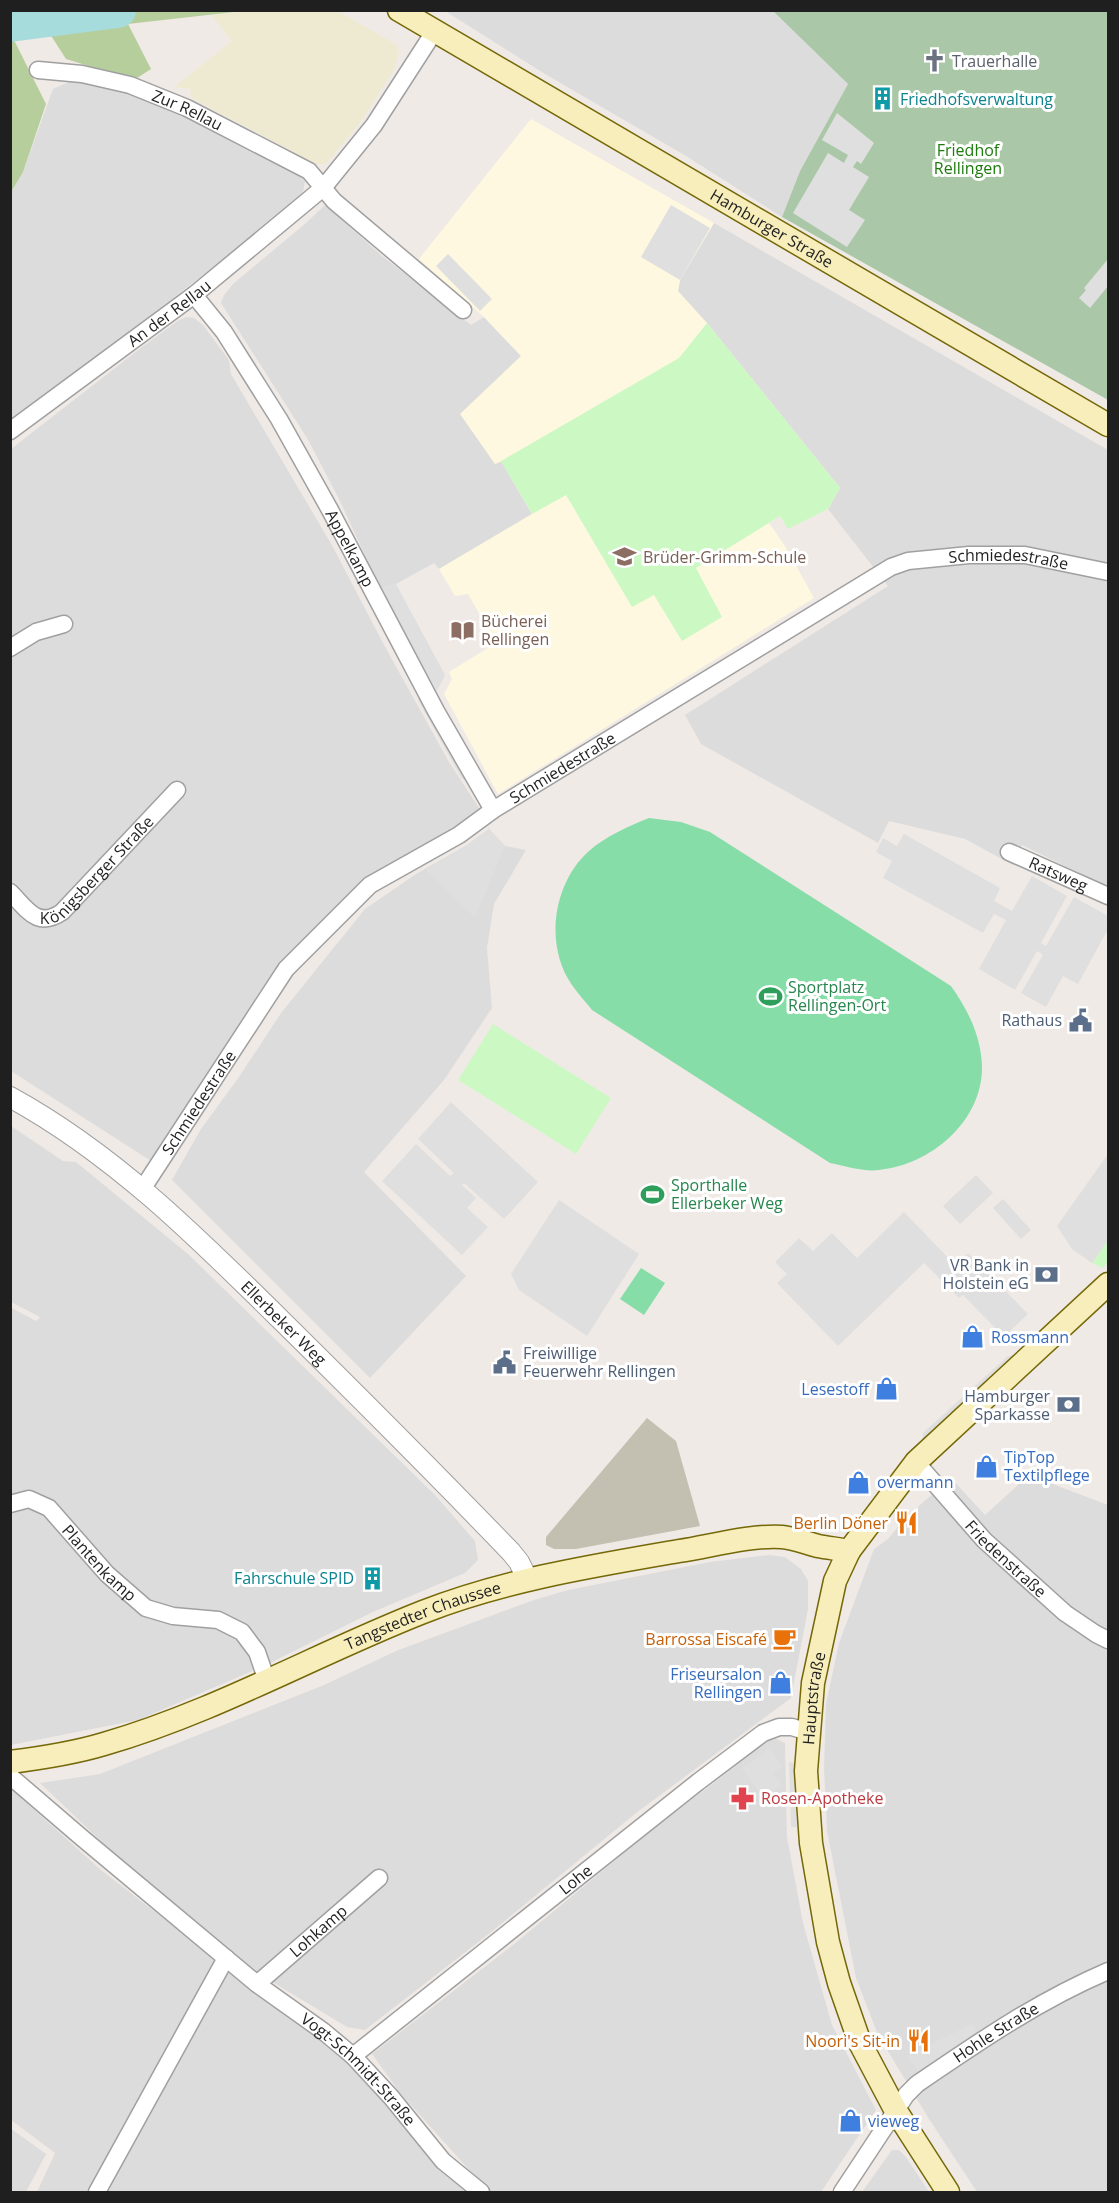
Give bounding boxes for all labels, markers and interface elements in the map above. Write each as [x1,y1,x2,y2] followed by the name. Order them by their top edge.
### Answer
[921,48,947,74] church icon: Trauerhalle
[952,50,1037,72] place label: Trauerhalle
[149,84,226,136] street label: Zur Rellau
[869,86,895,112] building icon: Friedhofsverwaltung
[900,88,1053,110] place label: Friedhofsverwaltung
[934,139,1002,179] park label: Friedhof Rellingen
[706,184,837,273] street label: Hamburger Straße
[123,275,216,352] street label: An der Rellau
[321,506,380,591] street label: Appelkamp
[947,543,1070,575] street label: Schmiedestraße
[612,544,638,570] school or university icon: Brüder-Grimm-Schule
[643,546,806,568] place label: Brüder-Grimm-Schule
[481,610,549,650] place label: Bücherei Rellingen
[450,617,476,643] library icon: Bücherei Rellingen
[505,727,620,808] street label: Schmiedestraße
[40,811,158,929] street label: Königsberger Straße
[1025,851,1092,897] street label: Ratsweg
[788,976,886,1016] place label: Sportplatz Rellingen-Ort
[757,983,783,1009] sports icon: Sportplatz Rellingen-Ort
[1067,1007,1093,1033] public building icon: Rathaus
[1001,1009,1062,1031] place label: Rathaus
[157,1046,241,1159] street label: Schmiedestraße
[671,1174,783,1214] place label: Sporthalle Ellerbeker Weg
[640,1181,666,1207] sports icon: Sporthalle Ellerbeker Weg
[943,1254,1029,1294] place label: VR Bank in Holstein eG
[1034,1261,1060,1287] bank icon: VR Bank in Holstein eG
[236,1276,331,1370] street label: Ellerbeker Weg
[960,1324,986,1350] shop icon: Rossmann
[991,1326,1069,1348] place label: Rossmann
[523,1342,676,1382] place label: Freiwillige Feuerwehr Rellingen
[492,1349,518,1375] public building icon: Freiwillige Feuerwehr Rellingen
[874,1376,900,1402] shop icon: Lesestoff
[801,1378,870,1400] place label: Lesestoff
[964,1385,1050,1425] place label: Hamburger Sparkasse
[1055,1392,1081,1418] bank icon: Hamburger Sparkasse
[1004,1446,1090,1486] place label: TipTop Textilpflege
[973,1453,999,1479] shop icon: TipTop Textilpflege
[846,1469,872,1495] shop icon: overmann
[877,1471,953,1493] place label: overmann
[893,1510,919,1536] restaurant icon: Berlin Döner
[794,1512,888,1534] place label: Berlin Döner
[960,1515,1051,1602] street label: Friedenstraße
[57,1520,141,1606] street label: Plantenkamp
[359,1565,385,1591] building icon: Fahrschule SPID
[234,1567,354,1589] place label: Fahrschule SPID
[341,1576,503,1655] street label: Tangstedter Chaussee
[772,1626,798,1652] cafe icon: Barrossa Eiscafé
[645,1628,767,1650] place label: Barrossa Eiscafé
[797,1650,830,1746] street label: Hauptstraße
[670,1663,762,1703] place label: Friseursalon Rellingen
[767,1670,793,1696] shop icon: Friseursalon Rellingen
[730,1785,756,1811] pharmacy icon: Rosen-Apotheke
[761,1787,884,1809] place label: Rosen-Apotheke
[554,1859,597,1899] street label: Lohe
[285,1900,352,1962] street label: Lohkamp
[949,1997,1042,2067] street label: Hohle Straße
[297,2008,421,2130] street label: Vogt-Schmidt-Straße
[905,2028,931,2054] restaurant icon: Noori's Sit-in
[805,2030,900,2052] place label: Noori's Sit-in
[837,2108,863,2134] shop icon: vieweg
[868,2110,919,2132] place label: vieweg

